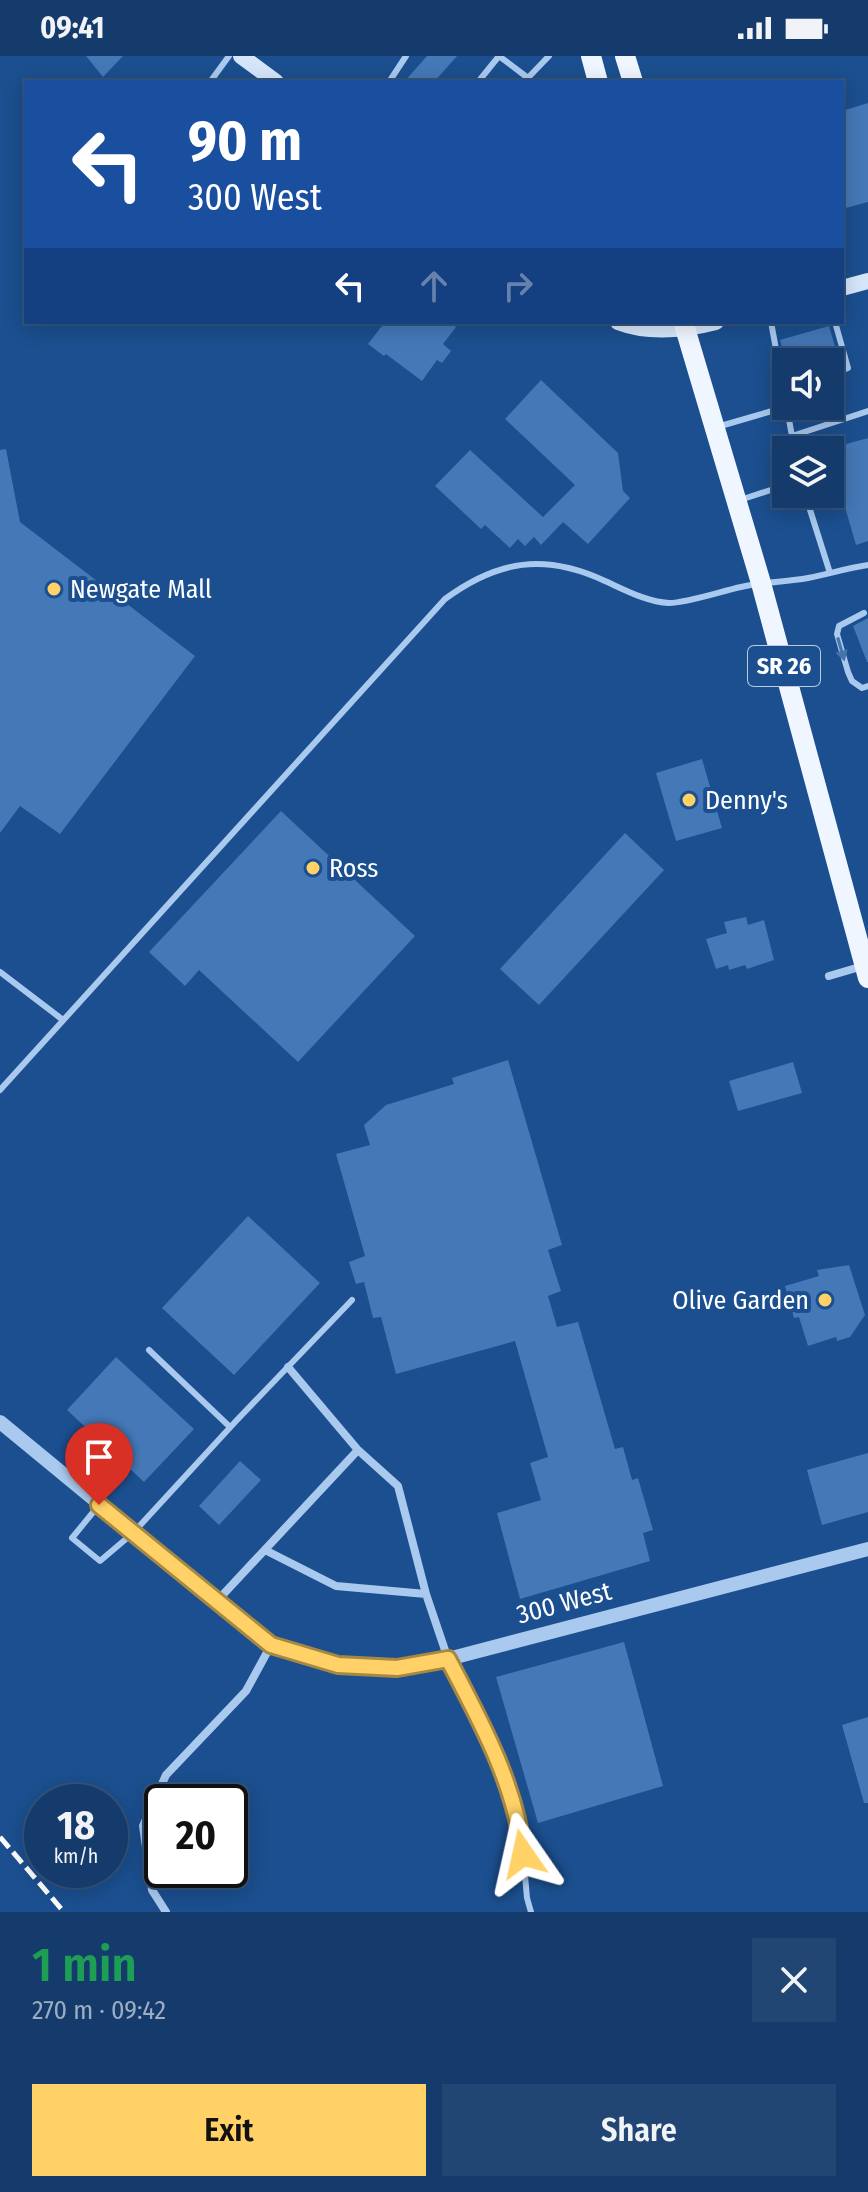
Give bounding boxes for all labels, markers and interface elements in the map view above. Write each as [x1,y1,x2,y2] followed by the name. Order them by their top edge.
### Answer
[40,10,104,46] text: 09:41
[188,108,302,175] text: 90 m
[56,112,160,216] icon: left
[188,176,322,220] text: 300 West
[328,264,372,308] icon: left
[412,264,456,308] icon: ahead
[496,264,540,308] icon: right
[772,348,844,508] map controls
[772,348,844,420] button: sound
[772,436,844,508] button: layers
[70,574,212,605] place label: Newgate Mall
[45,580,63,598] marker: Newgate Mall
[836,637,848,662] one-way arrow
[748,646,820,686] road number: SR 26
[705,785,788,816] place label: Denny's
[680,791,698,809] marker: Denny's
[329,853,378,884] place label: Ross
[304,859,322,877] marker: Ross
[672,1285,809,1316] place label: Olive Garden
[816,1291,834,1309] marker: Olive Garden
[65,1423,133,1505] pin
[77,1435,121,1479] icon: arrive
[513,1575,615,1630] street label: 300 West
[144,1784,248,1888] speed limit sign: 20
[57,1802,95,1850] text: 18
[481,1812,565,1896] position arrow
[54,1844,98,1868] text: km/h
[32,1936,137,1994] text: 1 min
[752,1938,836,2022] button: close
[32,1995,166,2026] text: 270 m · 09:42
[32,2084,426,2176] button: Exit
[442,2084,836,2176] button: Share

